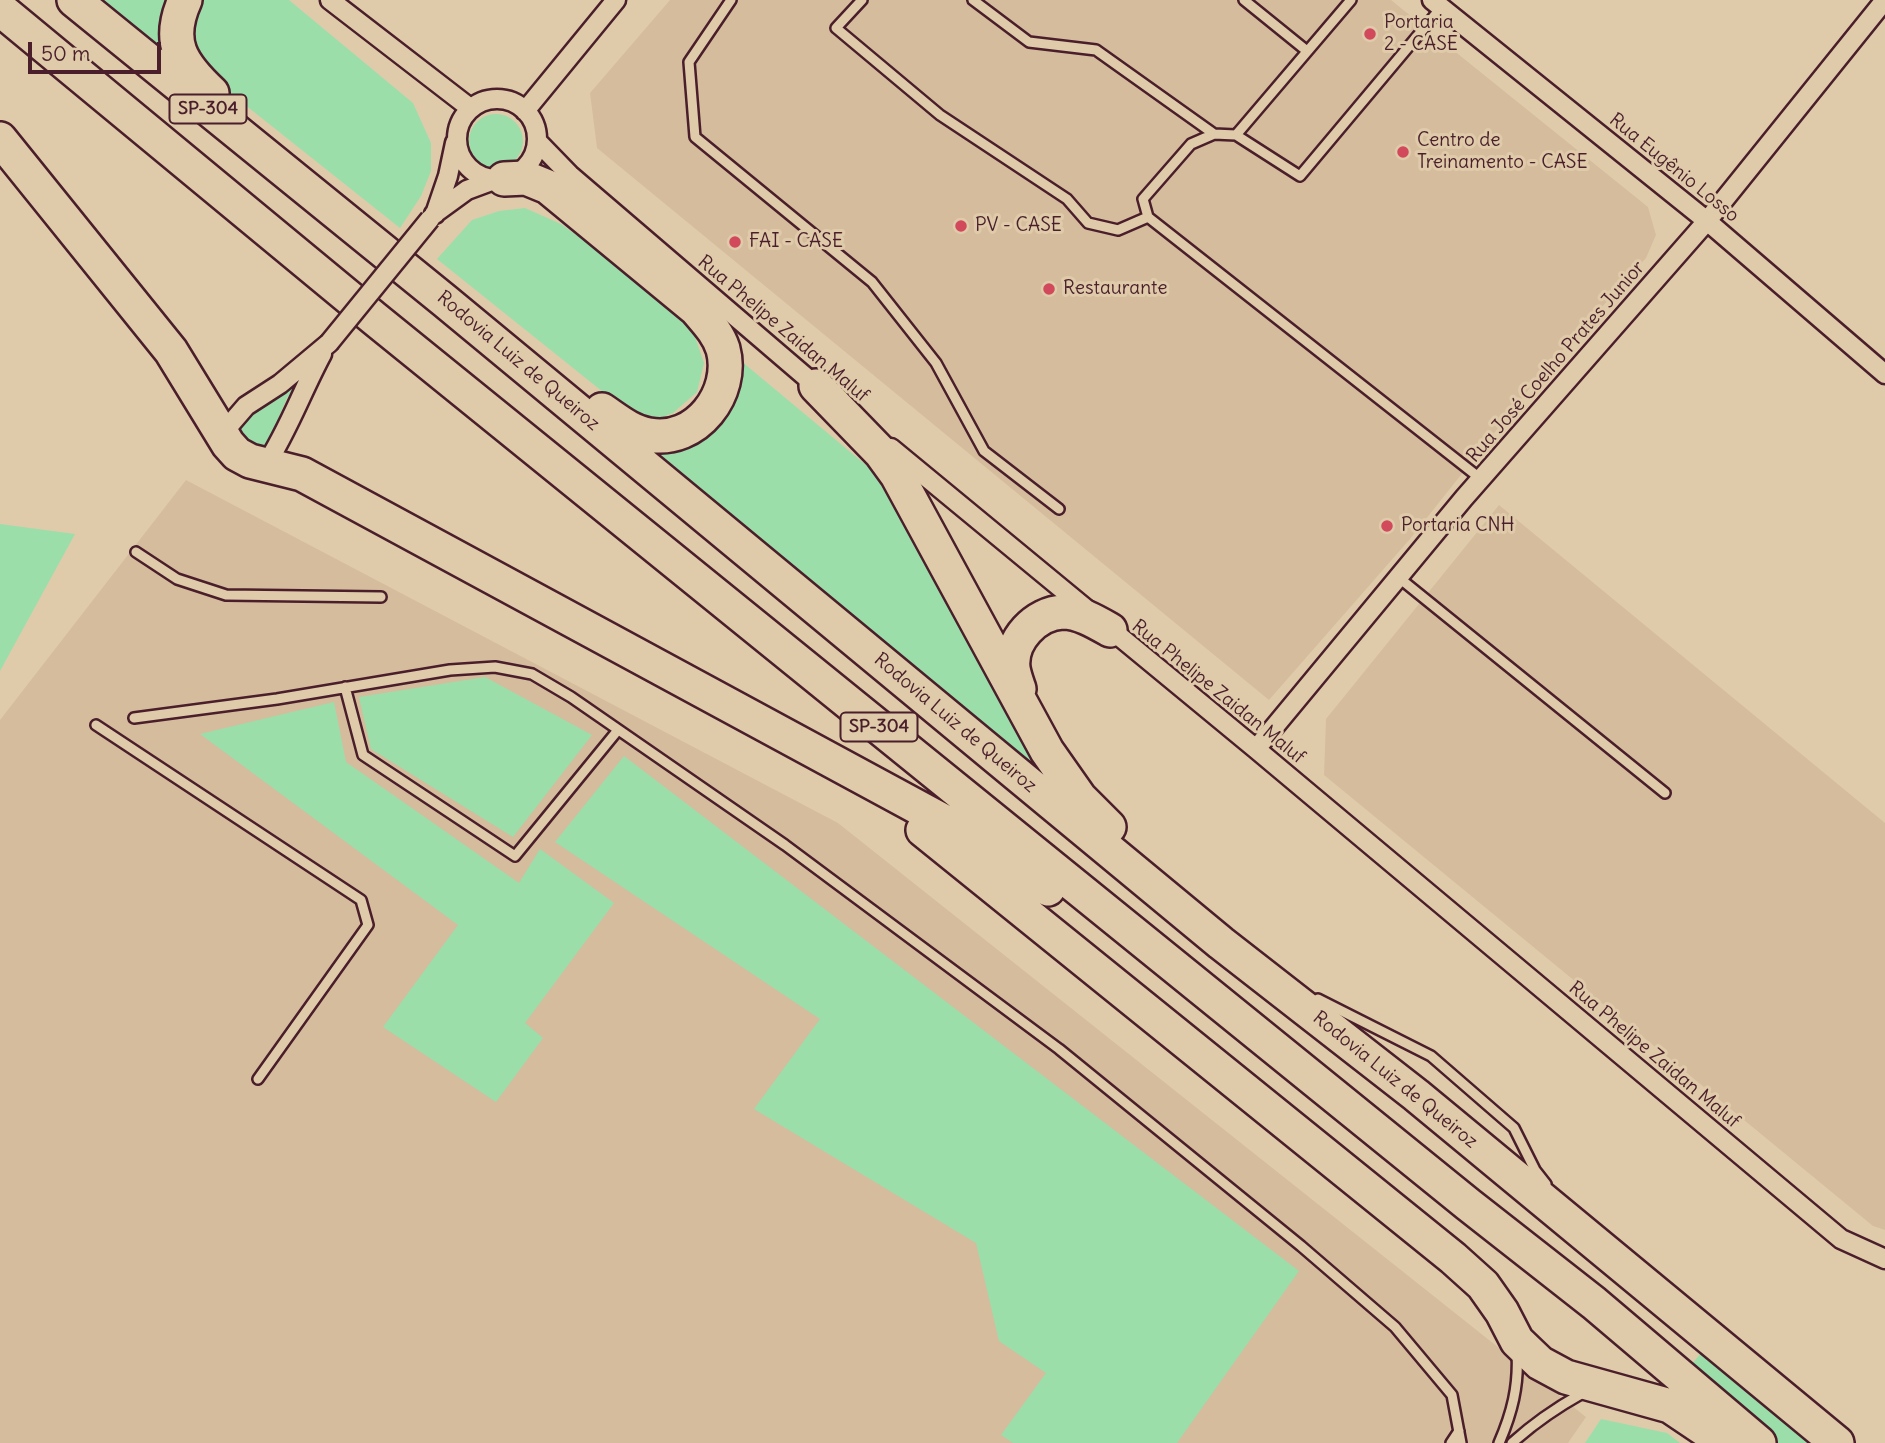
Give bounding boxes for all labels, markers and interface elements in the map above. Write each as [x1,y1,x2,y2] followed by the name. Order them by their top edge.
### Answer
[1384,12,1458,56] place label: Portaria 2 - CASE
[1362,26,1378,42] marker: Portaria 2 - CASE
[32,28,164,72] scale bar
[41,40,90,67] text: 50 m
[170,94,246,124] road number: SP-304
[1605,109,1743,227] street label: Rua Eugênio Losso
[1417,130,1588,174] place label: Centro de Treinamento - CASE
[1395,144,1411,160] marker: Centro de Treinamento - CASE
[975,215,1062,237] place label: PV - CASE
[953,218,969,234] marker: PV - CASE
[749,231,843,253] place label: FAI - CASE
[727,234,743,250] marker: FAI - CASE
[693,251,873,407] street label: Rua Phelipe Zaidan Maluf
[1462,257,1650,467] street label: Rua José Coelho Prates Junior
[1063,278,1167,300] place label: Restaurante
[1041,281,1057,297] marker: Restaurante
[432,286,604,436] street label: Rodovia Luiz de Queiroz
[1401,515,1514,537] place label: Portaria CNH
[1379,518,1395,534] marker: Portaria CNH
[1127,615,1309,769] street label: Rua Phelipe Zaidan Maluf
[869,648,1041,798] street label: Rodovia Luiz de Queiroz
[840,712,917,742] road number: SP-304
[1564,977,1744,1133] street label: Rua Phelipe Zaidan Maluf
[1308,1007,1482,1153] street label: Rodovia Luiz de Queiroz

